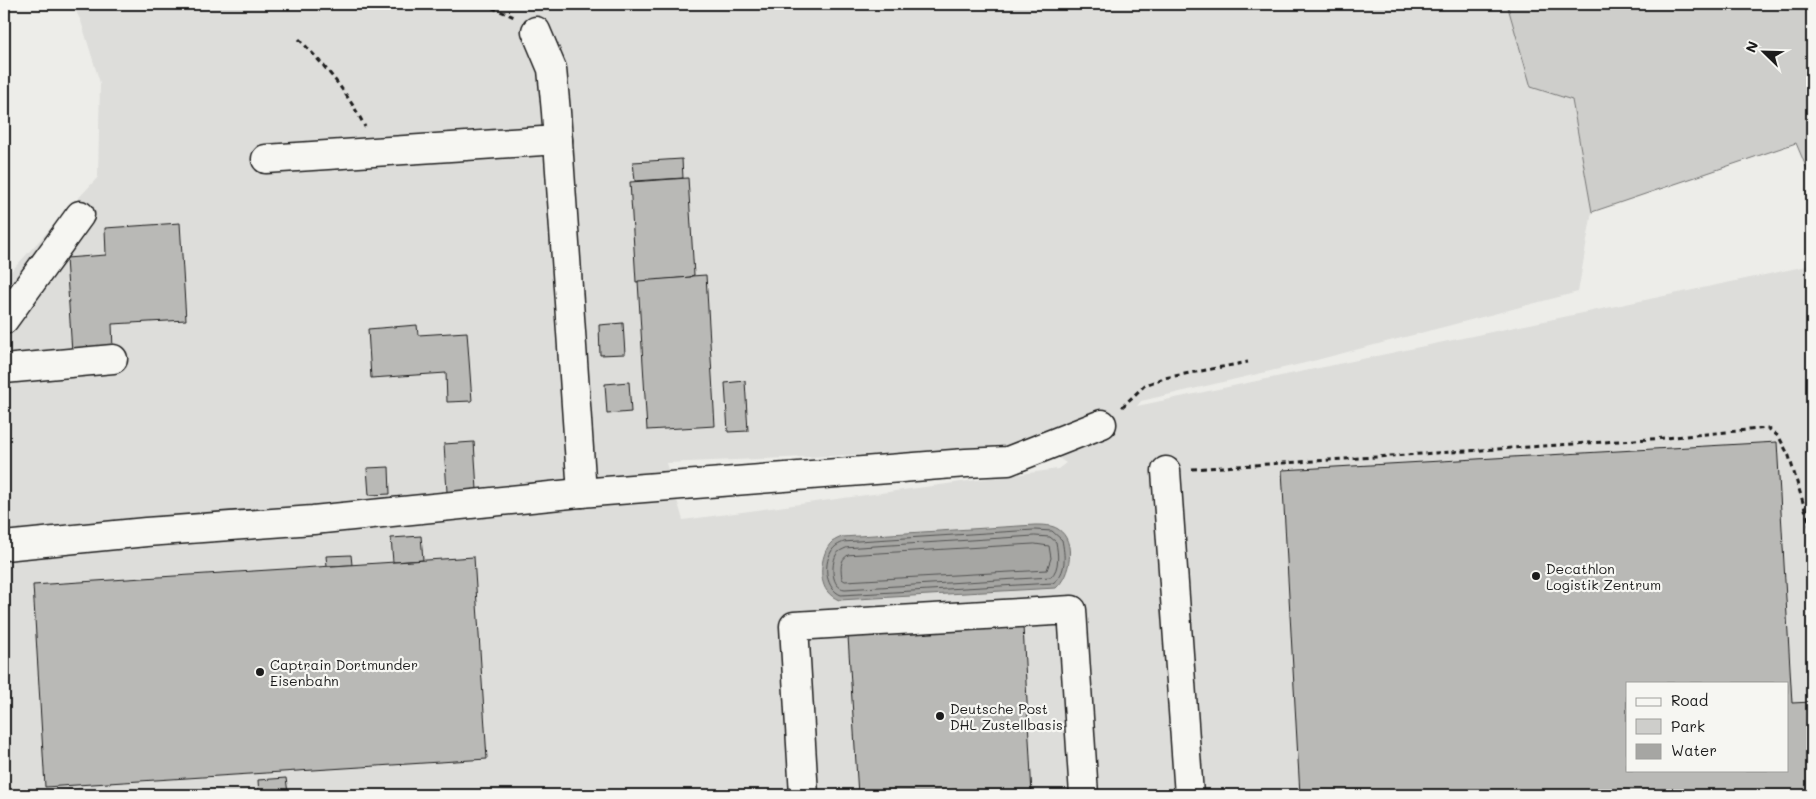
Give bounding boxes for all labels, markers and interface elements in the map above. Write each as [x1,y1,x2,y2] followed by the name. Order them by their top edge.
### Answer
[1738,28,1788,78] north arrow
[1741,38,1762,55] text: N
[1546,559,1661,594] place label: Decathlon Logistik Zentrum
[1530,570,1542,582] marker: Decathlon Logistik Zentrum
[270,655,418,690] place label: Captrain Dortmunder Eisenbahn
[254,666,266,678] marker: Captrain Dortmunder Eisenbahn
[1626,682,1788,772] legend
[1671,690,1708,710] text: Road
[950,699,1063,734] place label: Deutsche Post DHL Zustellbasis
[934,710,946,722] marker: Deutsche Post DHL Zustellbasis
[1671,716,1705,736] text: Park
[1671,740,1717,760] text: Water

